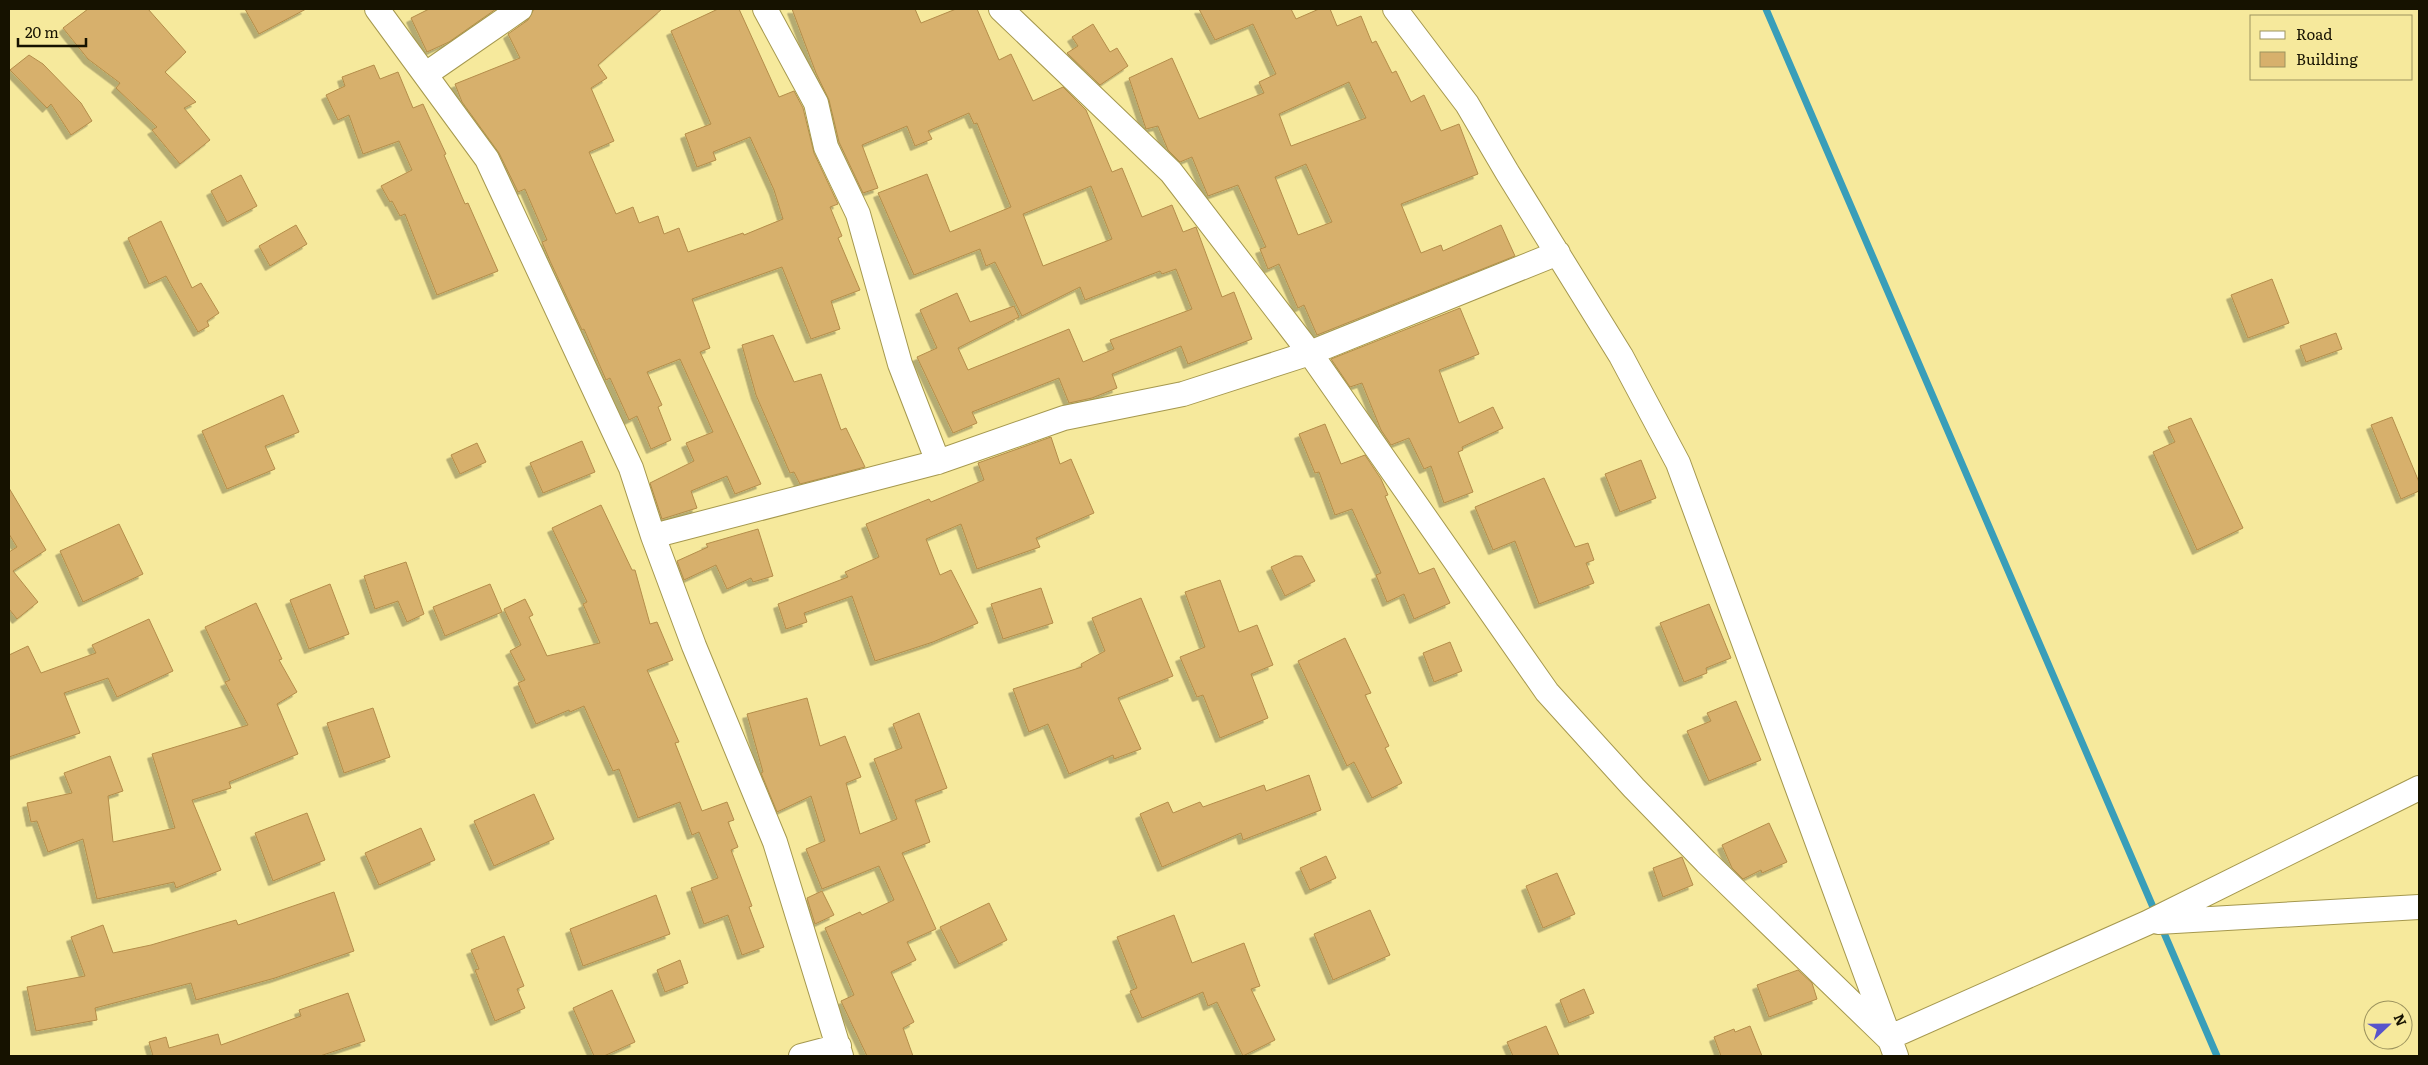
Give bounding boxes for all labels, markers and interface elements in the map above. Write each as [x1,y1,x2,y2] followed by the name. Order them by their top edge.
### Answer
[18,15,85,47] scale bar
[2250,15,2413,80] legend
[25,20,59,43] text: 20 m
[2296,22,2332,45] text: Road
[2296,47,2358,70] text: Building
[2363,1000,2413,1050] north arrow
[2390,1011,2413,1029] text: N

